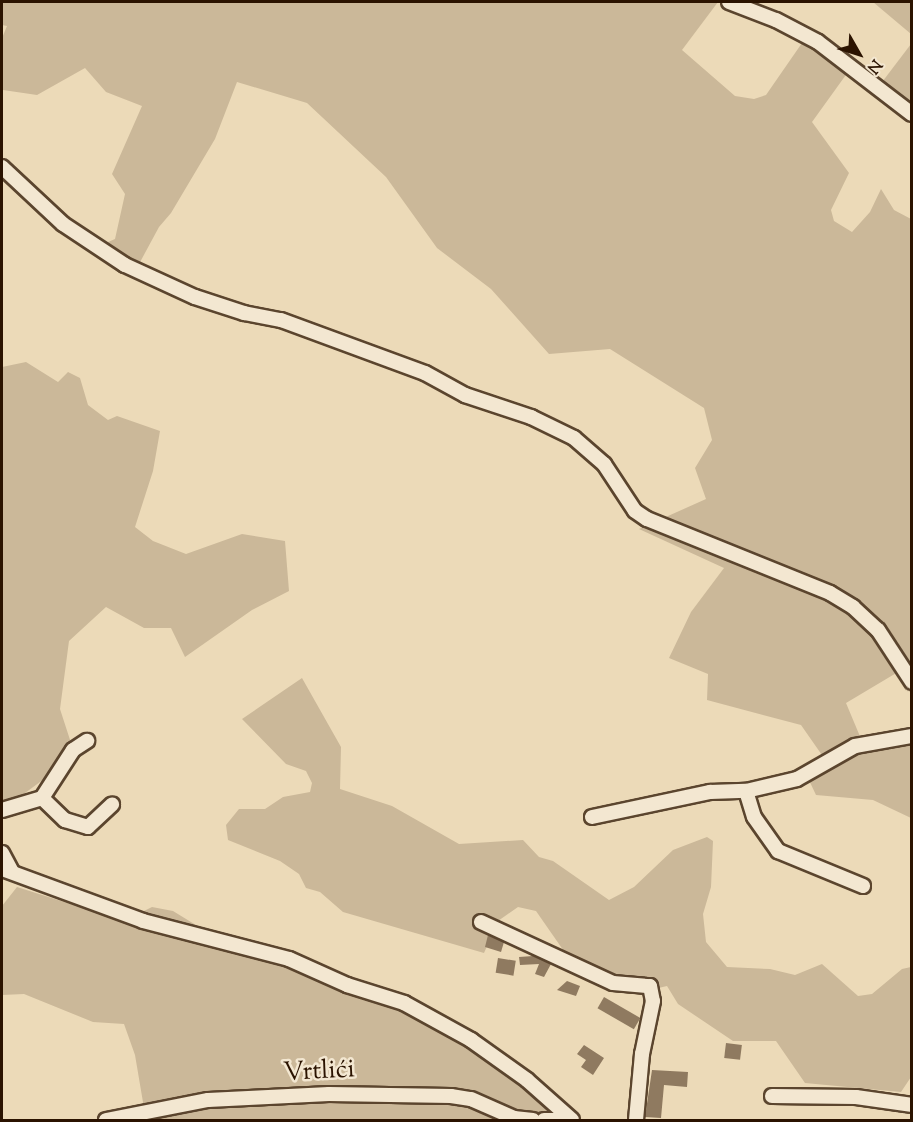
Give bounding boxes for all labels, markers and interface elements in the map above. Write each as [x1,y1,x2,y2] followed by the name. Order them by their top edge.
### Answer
[829,24,889,84] north arrow
[860,53,886,78] text: N
[282,1055,356,1089] street label: Vrtlići

